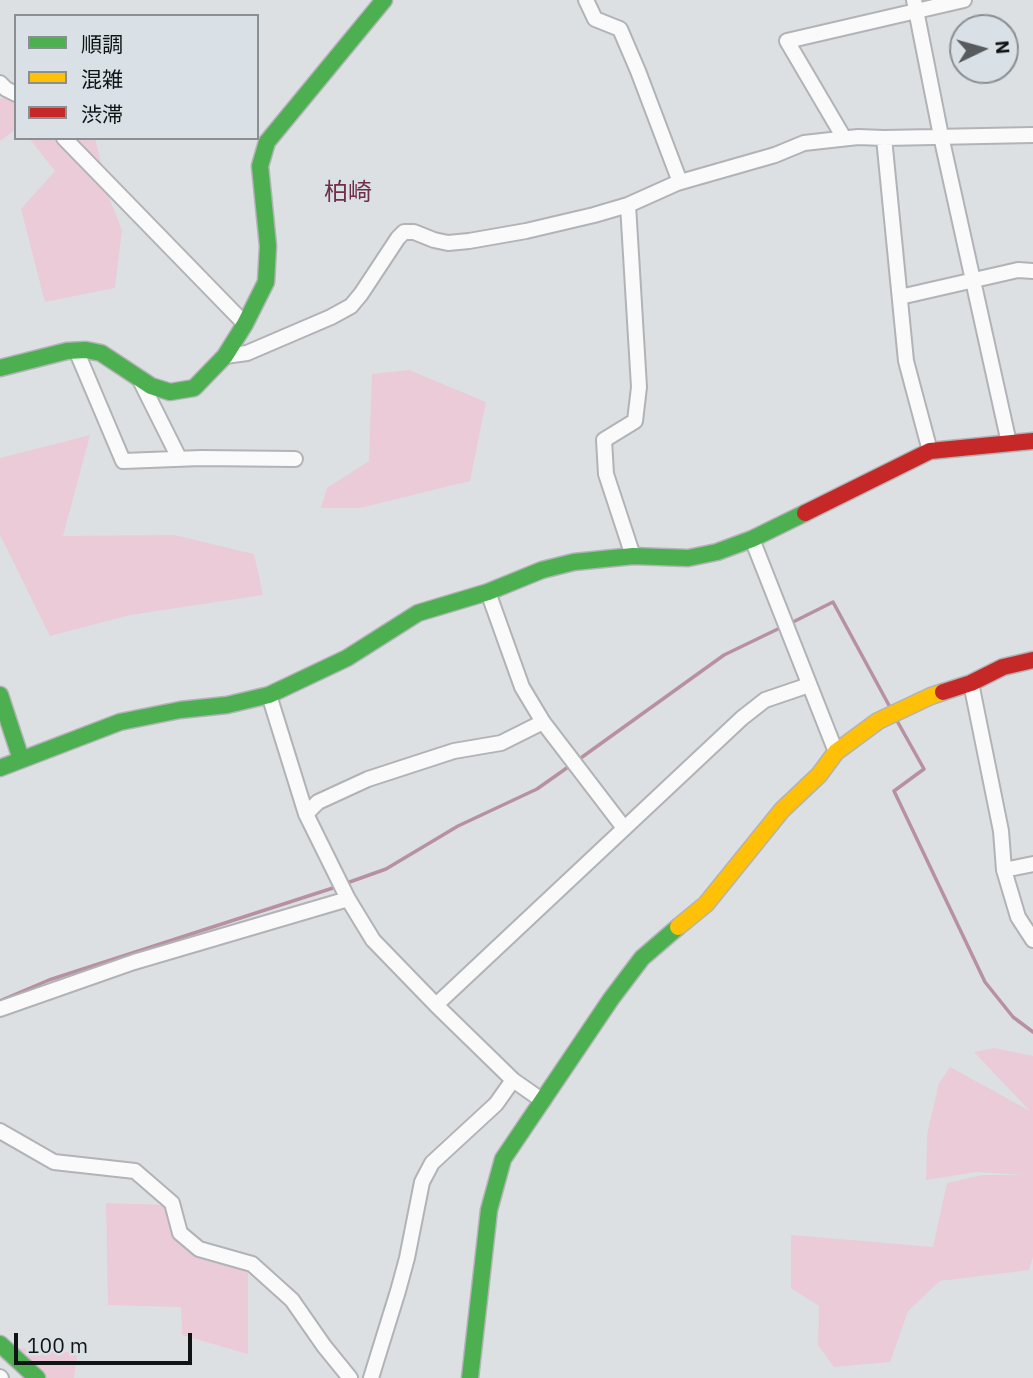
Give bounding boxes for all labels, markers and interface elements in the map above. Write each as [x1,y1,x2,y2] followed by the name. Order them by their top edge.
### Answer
[14,14,259,140] legend
[949,14,1019,84] north arrow
[81,30,123,58] text: 順調
[990,39,1015,55] text: N
[81,65,123,93] text: 混雑
[81,100,123,128] text: 渋滞
[324,179,372,207] district label: 柏崎
[18,1318,196,1362] scale bar
[27,1331,88,1359] text: 100 m

